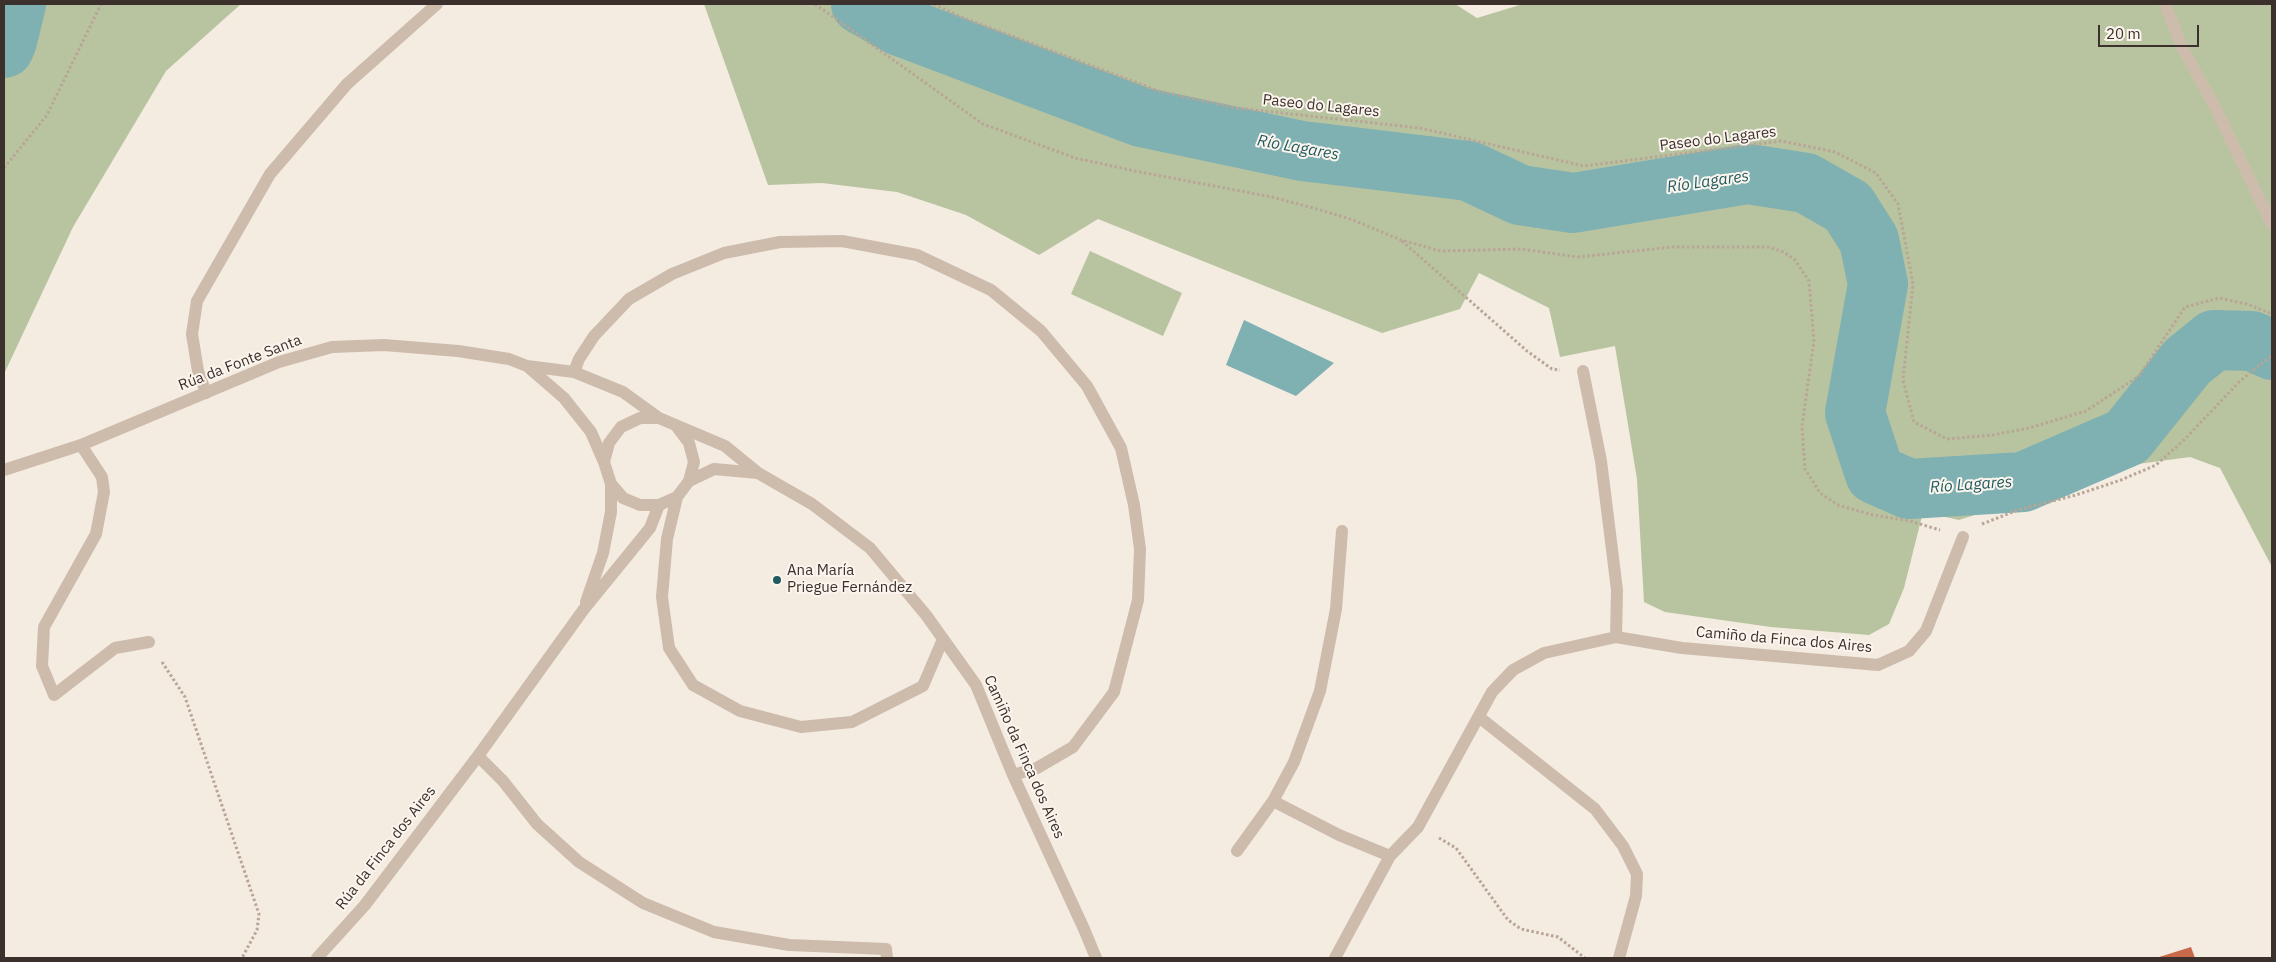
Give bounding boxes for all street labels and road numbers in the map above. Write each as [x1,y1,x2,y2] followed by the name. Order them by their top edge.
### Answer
[1262,91,1380,121] street label: Paseo do Lagares
[1659,123,1777,155] street label: Paseo do Lagares
[176,331,304,395] street label: Rúa da Fonte Santa
[1695,623,1873,657] street label: Camiño da Finca dos Aires
[980,673,1068,841] street label: Camiño da Finca dos Aires
[332,783,440,913] street label: Rúa da Finca dos Aires

